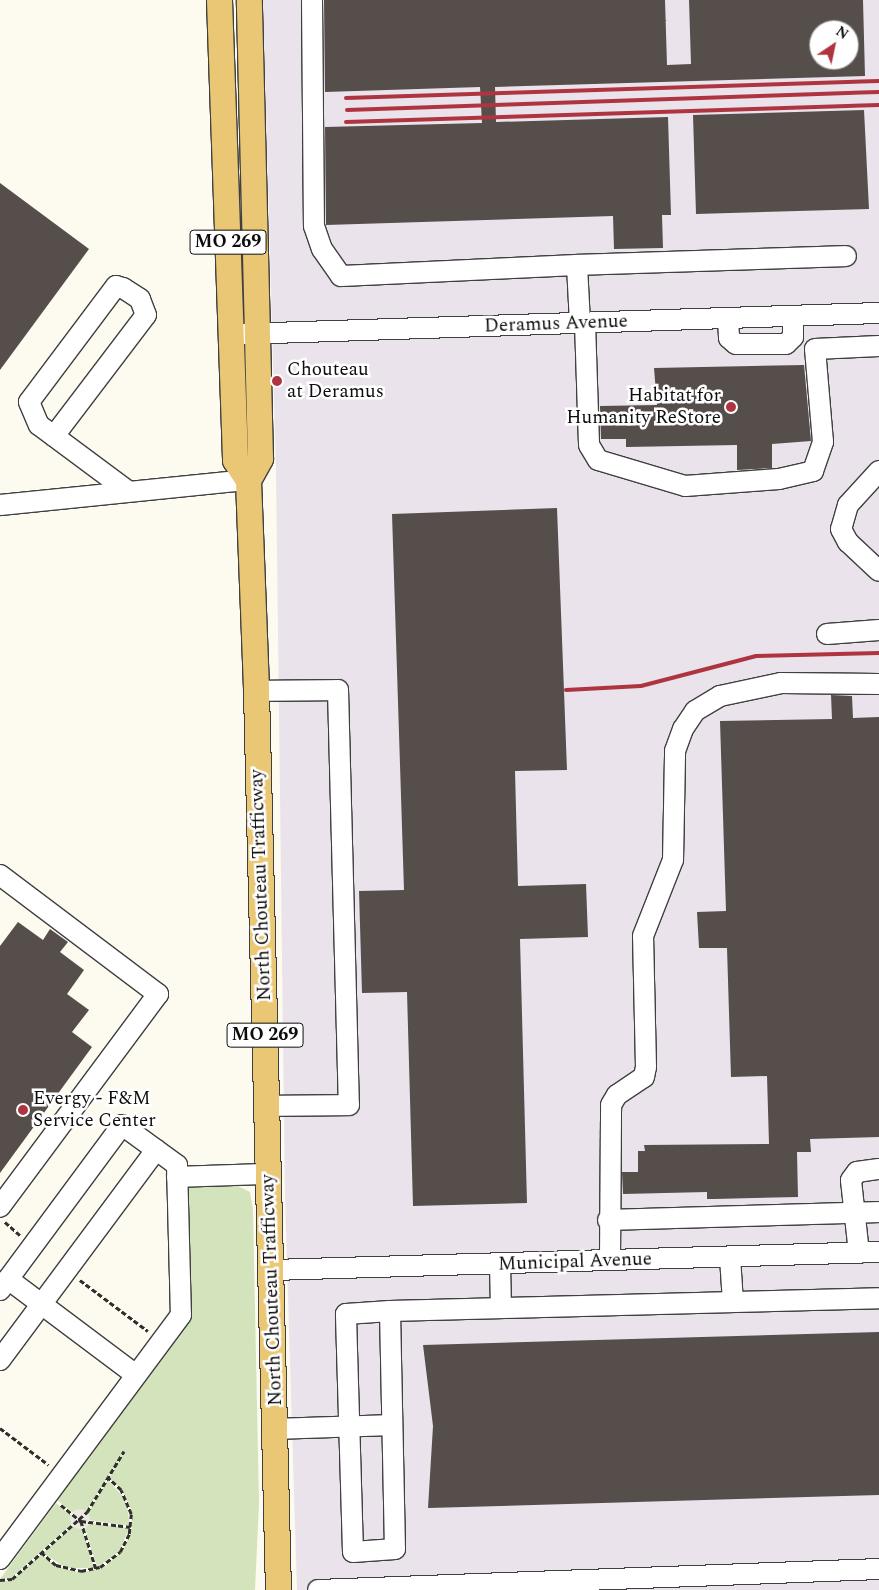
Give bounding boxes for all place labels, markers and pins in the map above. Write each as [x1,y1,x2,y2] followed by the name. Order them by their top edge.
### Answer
[287,359,384,403] place label: Chouteau at Deramus
[271,375,283,387] marker: Chouteau at Deramus
[566,385,721,429] place label: Habitat for Humanity ReStore
[725,401,737,413] marker: Habitat for Humanity ReStore
[33,1088,156,1132] place label: Evergy - F&M Service Center
[17,1104,29,1116] marker: Evergy - F&M Service Center

